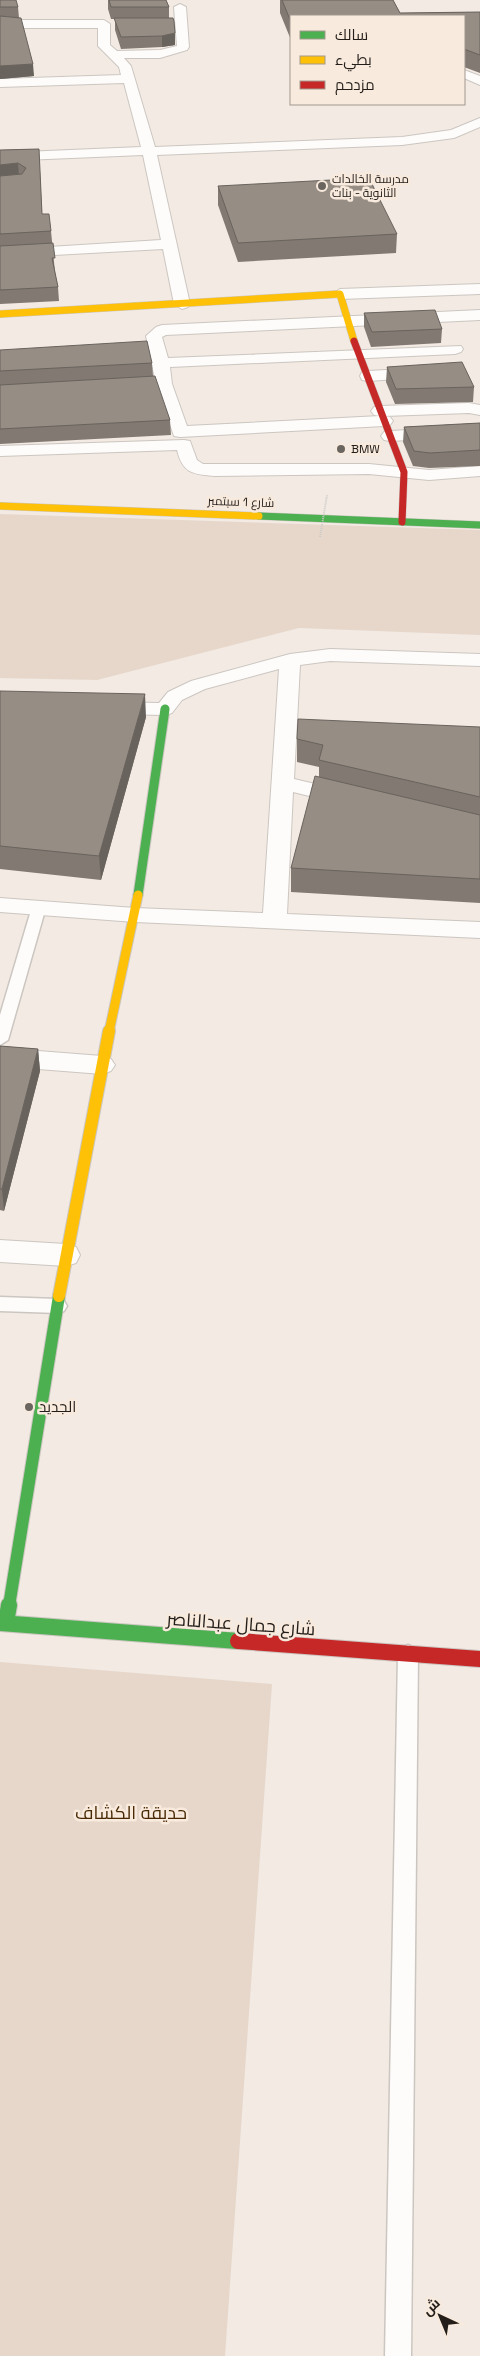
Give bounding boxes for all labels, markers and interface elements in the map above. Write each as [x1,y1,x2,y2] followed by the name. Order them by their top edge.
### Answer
[290,15,465,105] legend
[335,25,368,44] text: سالك
[335,50,372,72] text: بطيء
[335,75,375,95] text: مزدحم
[332,171,409,201] place label: مدرسة الخالدات الثانوية - بنات
[316,180,328,192] marker: مدرسة الخالدات الثانوية - بنات
[351,441,380,457] place label: BMW
[335,443,347,455] marker: BMW
[206,493,275,511] street label: شارع 1 سبتمبر
[39,1397,76,1416] place label: الجديد
[23,1401,35,1413] marker: الجديد
[165,1607,316,1641] street label: شارع جمال عبدالناصر
[75,1801,187,1824] park label: حديقة الكشاف
[415,2291,465,2341] north arrow
[418,2294,444,2319] text: ش

